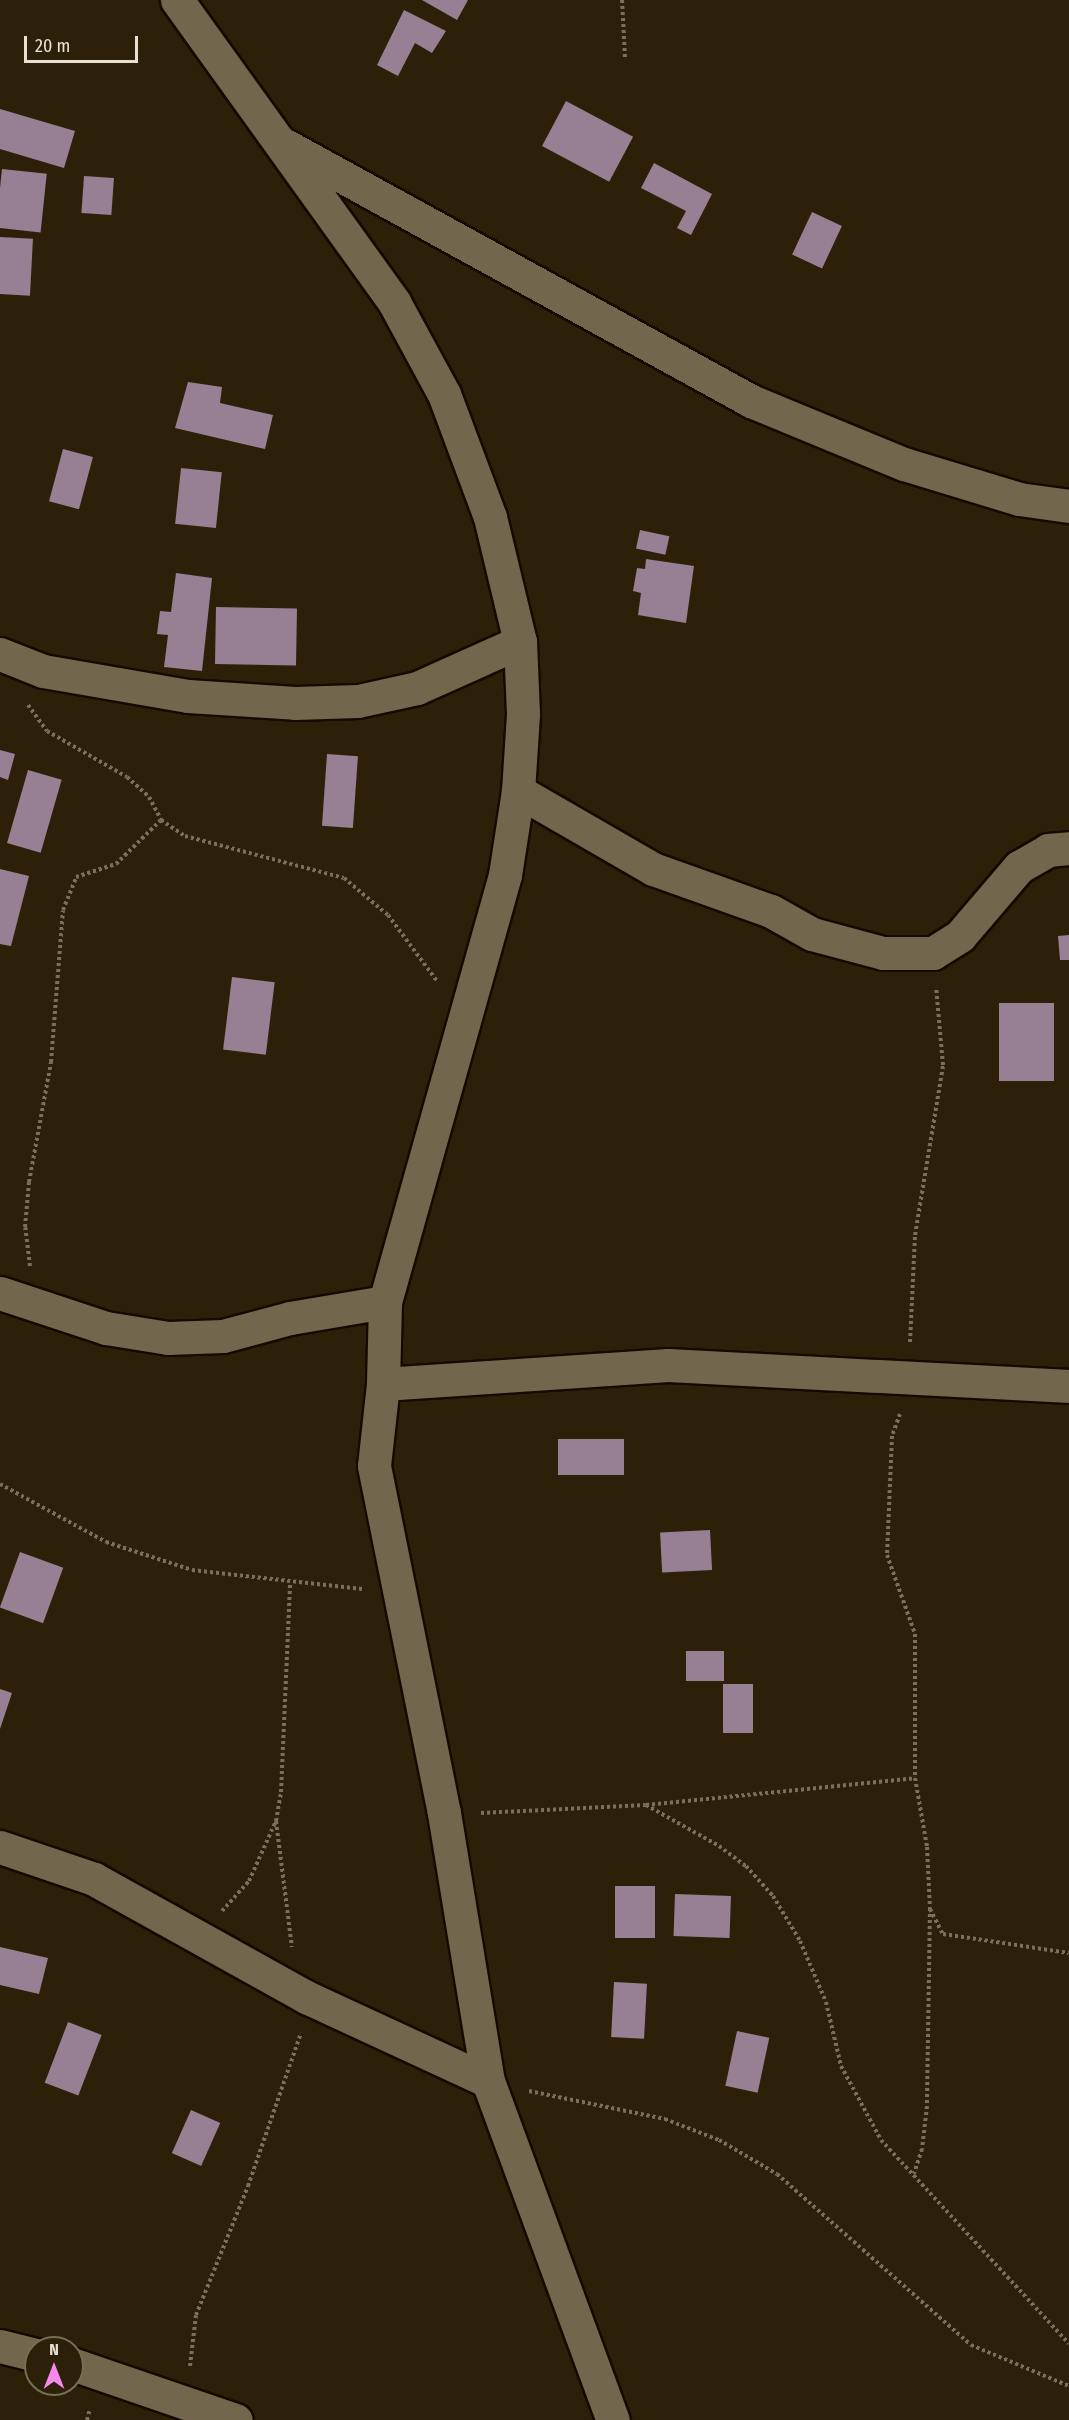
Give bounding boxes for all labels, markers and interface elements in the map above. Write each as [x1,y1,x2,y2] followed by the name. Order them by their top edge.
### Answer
[27,24,141,62] scale bar
[35,35,70,57] text: 20 m
[24,2336,84,2396] north arrow
[49,2340,59,2359] text: N

